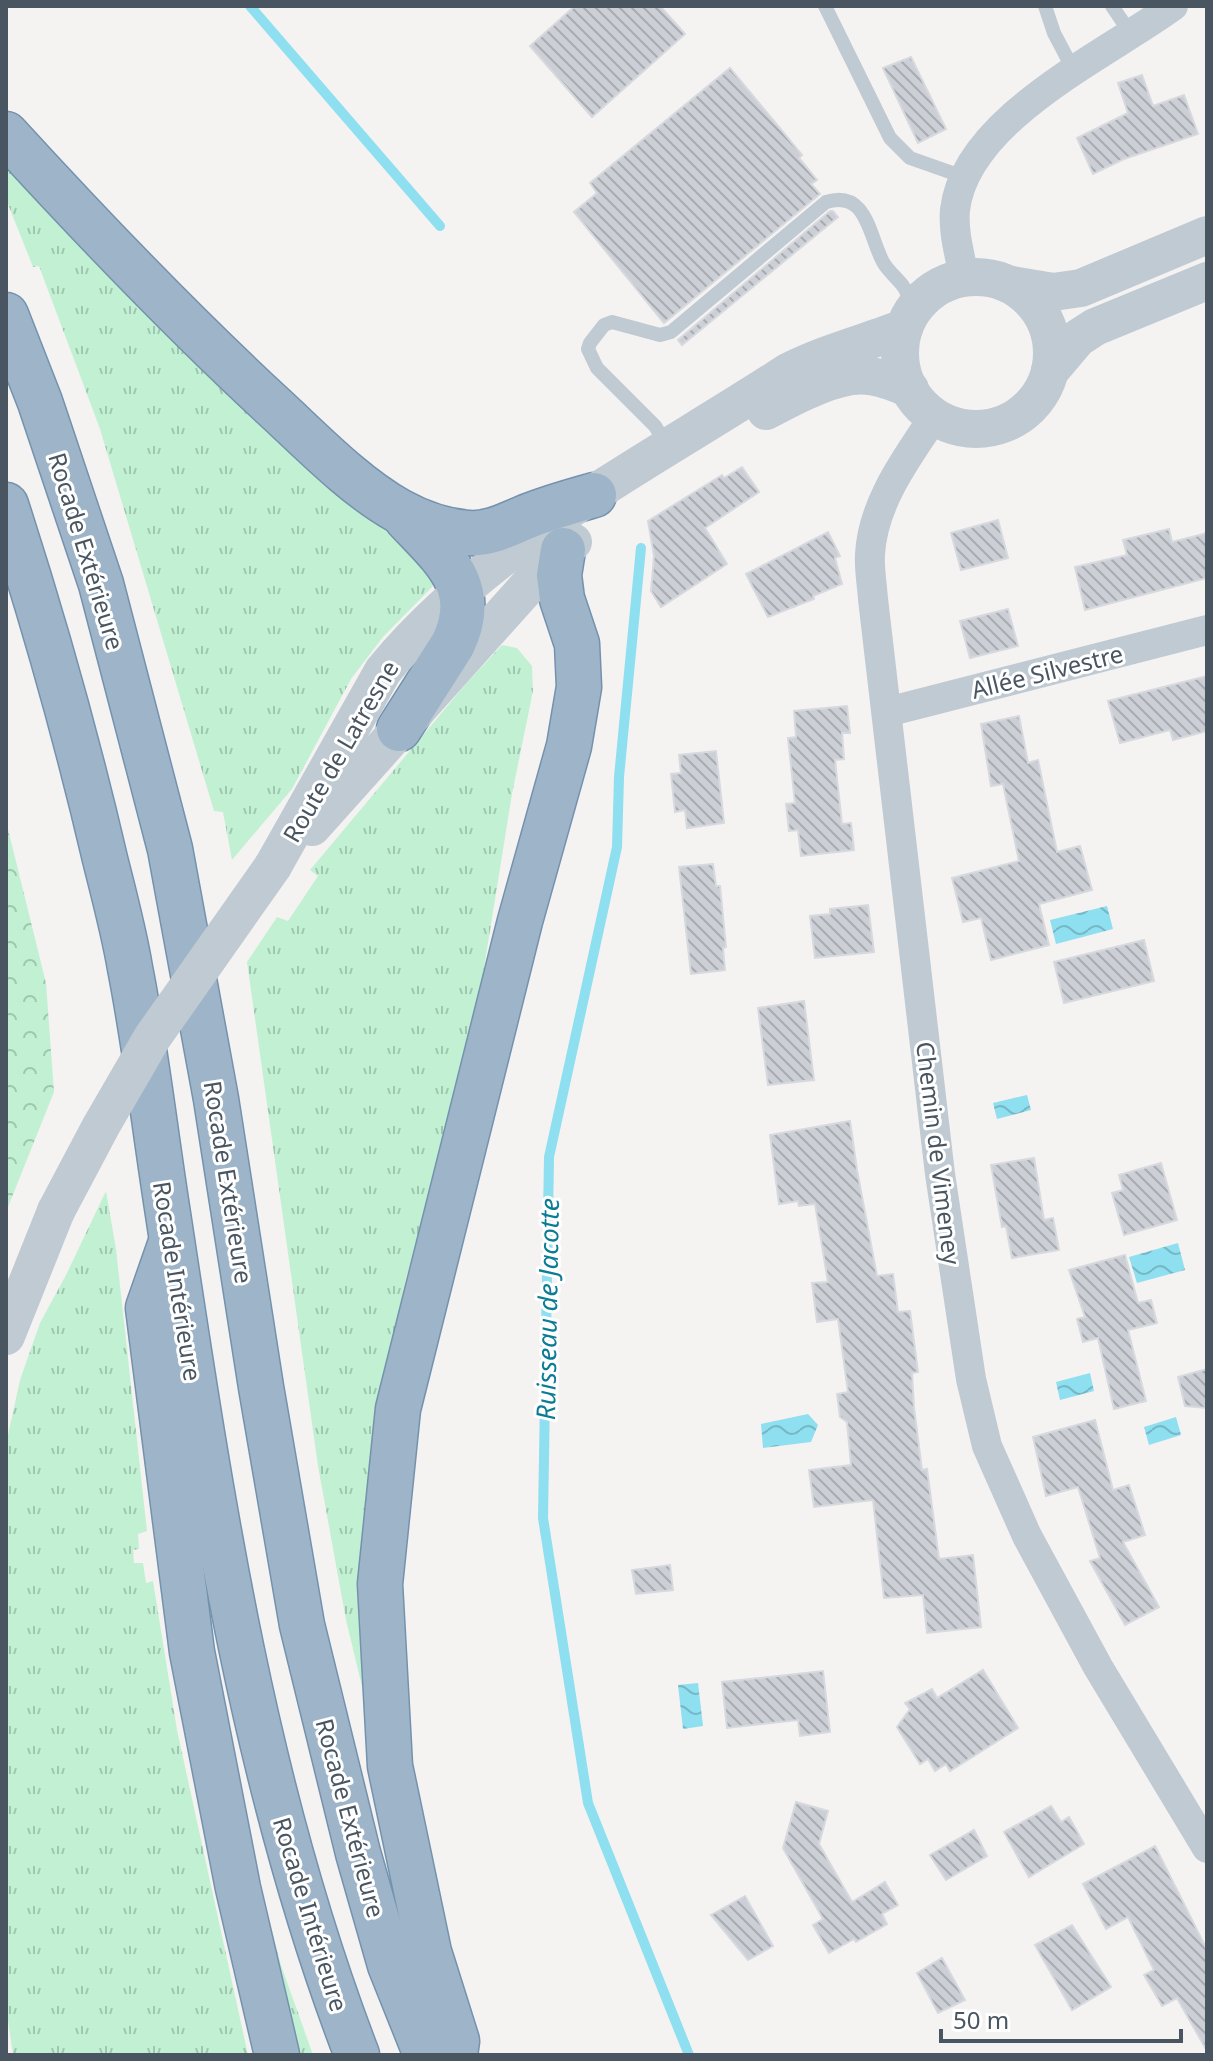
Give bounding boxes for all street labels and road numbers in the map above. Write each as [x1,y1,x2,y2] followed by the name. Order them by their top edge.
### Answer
[41,448,133,654] street label: Rocade Extérieure
[968,636,1126,706] street label: Allée Silvestre
[275,654,405,848] street label: Route de Latresne
[909,1040,969,1267] street label: Chemin de Vimeney
[197,1078,261,1286] street label: Rocade Extérieure
[146,1179,210,1383] street label: Rocade Intérieure
[309,1715,393,1921] street label: Rocade Extérieure
[266,1813,356,2015] street label: Rocade Intérieure

